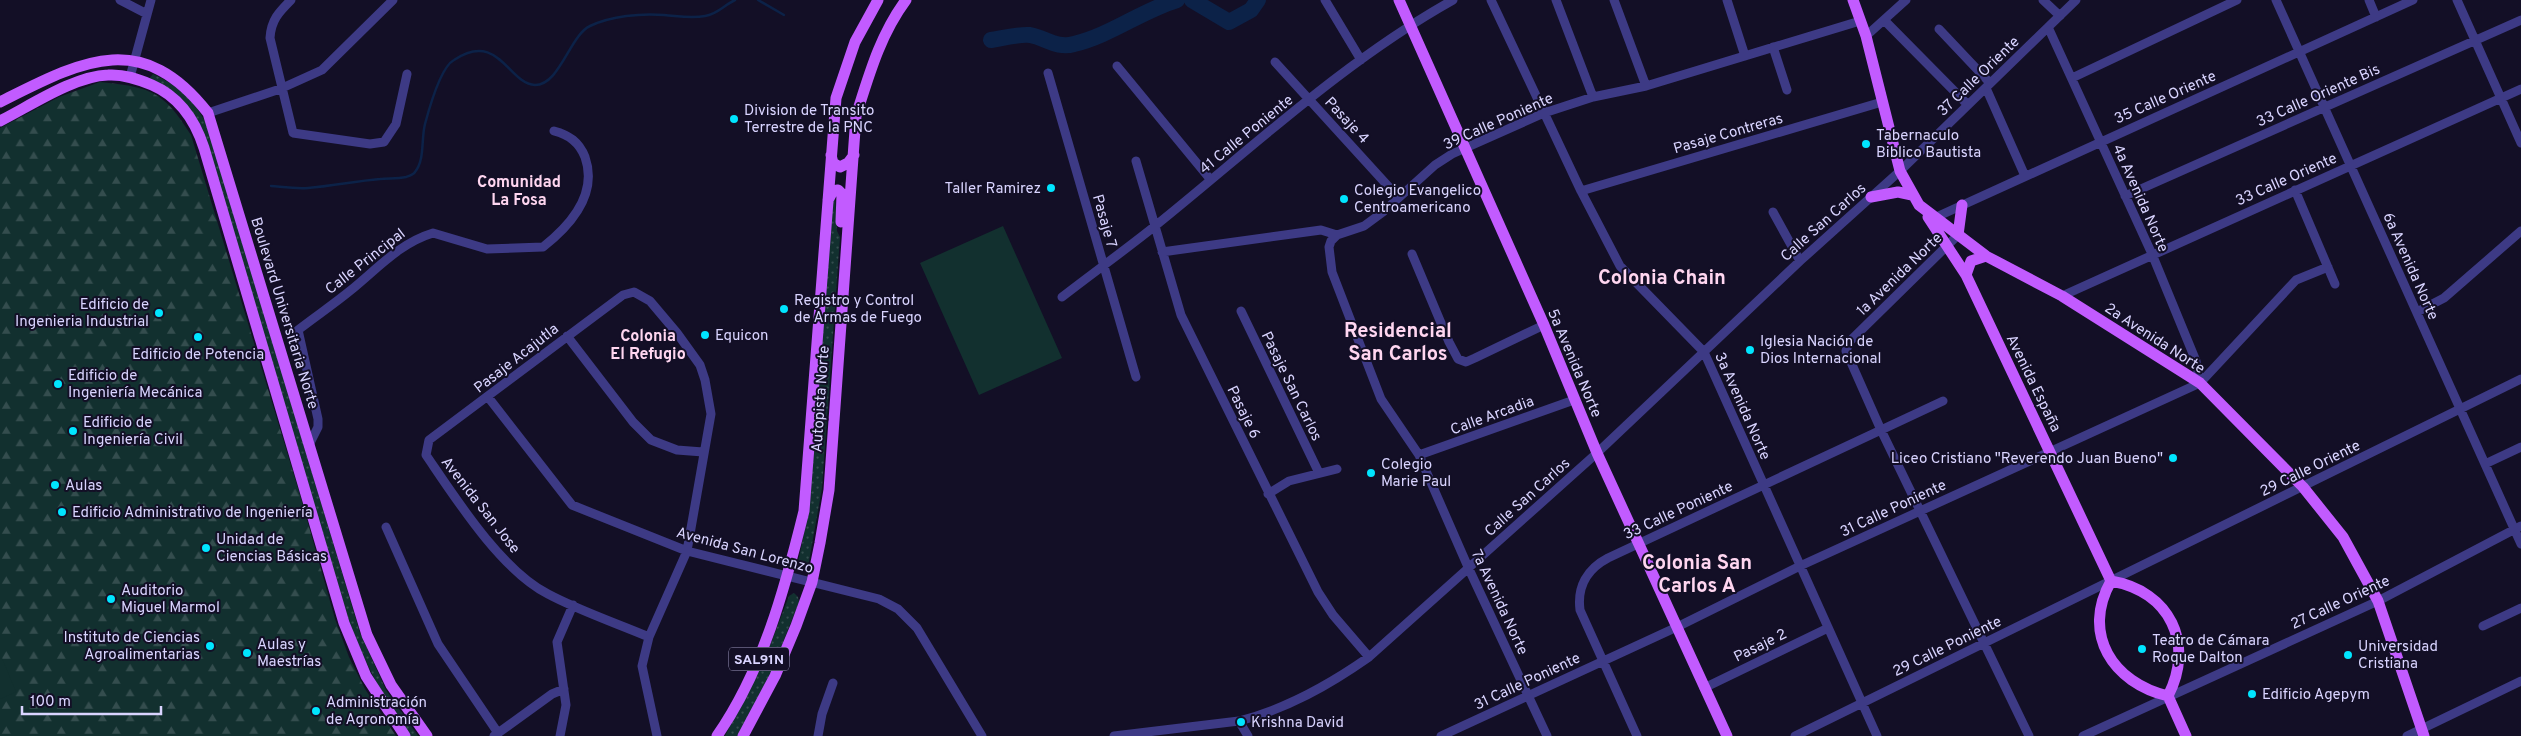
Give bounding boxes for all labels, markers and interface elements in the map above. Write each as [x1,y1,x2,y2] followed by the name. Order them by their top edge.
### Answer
[1934,33,2024,121] street label: 37 Calle Oriente
[2254,61,2383,132] street label: 33 Calle Oriente Bis
[2112,67,2220,129] street label: 35 Calle Oriente
[1441,90,1557,155] street label: 39 Calle Poniente
[1196,91,1298,179] street label: 41 Calle Poniente
[1320,94,1372,148] street label: Pasaje 4
[744,102,874,138] place label: Division de Transito Terrestre de la PNC
[1671,110,1785,159] street label: Pasaje Contreras
[728,113,740,125] marker: Division de Transito Terrestre de la PNC
[1876,127,1981,163] place label: Tabernaculo Biblico Bautista
[1860,138,1872,150] marker: Tabernaculo Biblico Bautista
[2107,142,2172,256] street label: 4a Avenida Norte
[2233,149,2340,211] street label: 33 Calle Oriente
[477,173,561,211] district label: Comunidad La Fosa
[945,180,1041,199] place label: Taller Ramirez
[1777,180,1871,267] street label: Calle San Carlos
[1045,182,1057,194] marker: Taller Ramirez
[1354,182,1481,218] place label: Colegio Evangelico Centroamericano
[1087,192,1120,251] street label: Pasaje 7
[1338,193,1350,205] marker: Colegio Evangelico Centroamericano
[2377,210,2442,323] street label: 6a Avenida Norte
[245,215,322,412] street label: Boulevard Universitaria Norte
[322,225,410,299] street label: Calle Principal
[1853,229,1947,321] street label: 1a Avenida Norte
[1598,266,1726,292] district label: Colonia Chain
[794,292,922,328] place label: Registro y Control de Armas de Fuego
[15,296,149,332] place label: Edificio de Ingenieria Industrial
[2100,300,2208,379] street label: 2a Avenida Norte
[778,303,790,315] marker: Registro y Control de Armas de Fuego
[1542,306,1605,421] street label: 5a Avenida Norte
[153,307,165,319] marker: Edificio de Ingenieria Industrial
[1344,319,1452,368] district label: Residencial San Carlos
[471,320,563,398] street label: Pasaje Acajutla
[610,327,686,365] district label: Colonia El Refugio
[715,327,769,346] place label: Equicon
[699,329,711,341] marker: Equicon
[1256,329,1325,445] street label: Pasaje San Carlos
[192,331,204,343] marker: Edificio de Potencia
[2001,332,2064,436] street label: Avenida España
[1760,333,1881,369] place label: Iglesia Nación de Dios Internacional
[1744,344,1756,356] marker: Iglesia Nación de Dios Internacional
[808,345,835,453] street label: Autopista Norte
[132,346,264,365] place label: Edificio de Potencia
[1709,350,1774,463] street label: 3a Avenida Norte
[68,367,202,403] place label: Edificio de Ingeniería Mecánica
[52,378,64,390] marker: Edificio de Ingeniería Mecánica
[1222,383,1264,442] street label: Pasaje 6
[1448,392,1537,440] street label: Calle Arcadia
[83,414,183,450] place label: Edificio de Ingeniería Civil
[67,425,79,437] marker: Edificio de Ingeniería Civil
[2257,437,2364,502] street label: 29 Calle Oriente
[1891,450,2163,469] place label: Liceo Cristiano "Reverendo Juan Bueno"
[2167,452,2179,464] marker: Liceo Cristiano "Reverendo Juan Bueno"
[436,454,524,558] street label: Avenida San Jose
[1481,455,1575,542] street label: Calle San Carlos
[1381,456,1451,492] place label: Colegio Marie Paul
[1365,467,1377,479] marker: Colegio Marie Paul
[1837,476,1950,542] street label: 31 Calle Poniente
[65,477,102,496] place label: Aulas
[1621,478,1736,545] street label: 33 Calle Poniente
[49,479,61,491] marker: Aulas
[72,504,313,523] place label: Edificio Administrativo de Ingeniería
[56,506,68,518] marker: Edificio Administrativo de Ingeniería
[674,524,815,579] street label: Avenida San Lorenzo
[216,531,327,567] place label: Unidad de Ciencias Básicas
[200,542,212,554] marker: Unidad de Ciencias Básicas
[1466,547,1531,658] street label: 7a Avenida Norte
[1642,551,1752,600] district label: Colonia San Carlos A
[2288,572,2393,635] street label: 27 Calle Oriente
[121,582,220,618] place label: Auditorio Miguel Marmol
[105,593,117,605] marker: Auditorio Miguel Marmol
[1890,613,2005,682] street label: 29 Calle Poniente
[1731,625,1790,667] street label: Pasaje 2
[63,629,200,665] place label: Instituto de Ciencias Agroalimentarias
[2152,632,2269,668] place label: Teatro de Cámara Roque Dalton
[257,636,321,672] place label: Aulas y Maestrías
[2358,638,2438,674] place label: Universidad Cristiana
[204,640,216,652] marker: Instituto de Ciencias Agroalimentarias
[2136,643,2148,655] marker: Teatro de Cámara Roque Dalton
[241,647,253,659] marker: Aulas y Maestrías
[729,648,789,671] road number: SAL91N
[1471,649,1584,715] street label: 31 Calle Poniente
[2342,649,2354,661] marker: Universidad Cristiana
[22,684,161,716] scale bar
[2262,686,2370,705] place label: Edificio Agepym
[2246,688,2258,700] marker: Edificio Agepym
[30,693,71,712] text: 100 m
[326,694,427,730] place label: Administración de Agronomía
[310,705,322,717] marker: Administración de Agronomía
[1251,714,1344,733] place label: Krishna David
[1235,716,1247,728] marker: Krishna David

